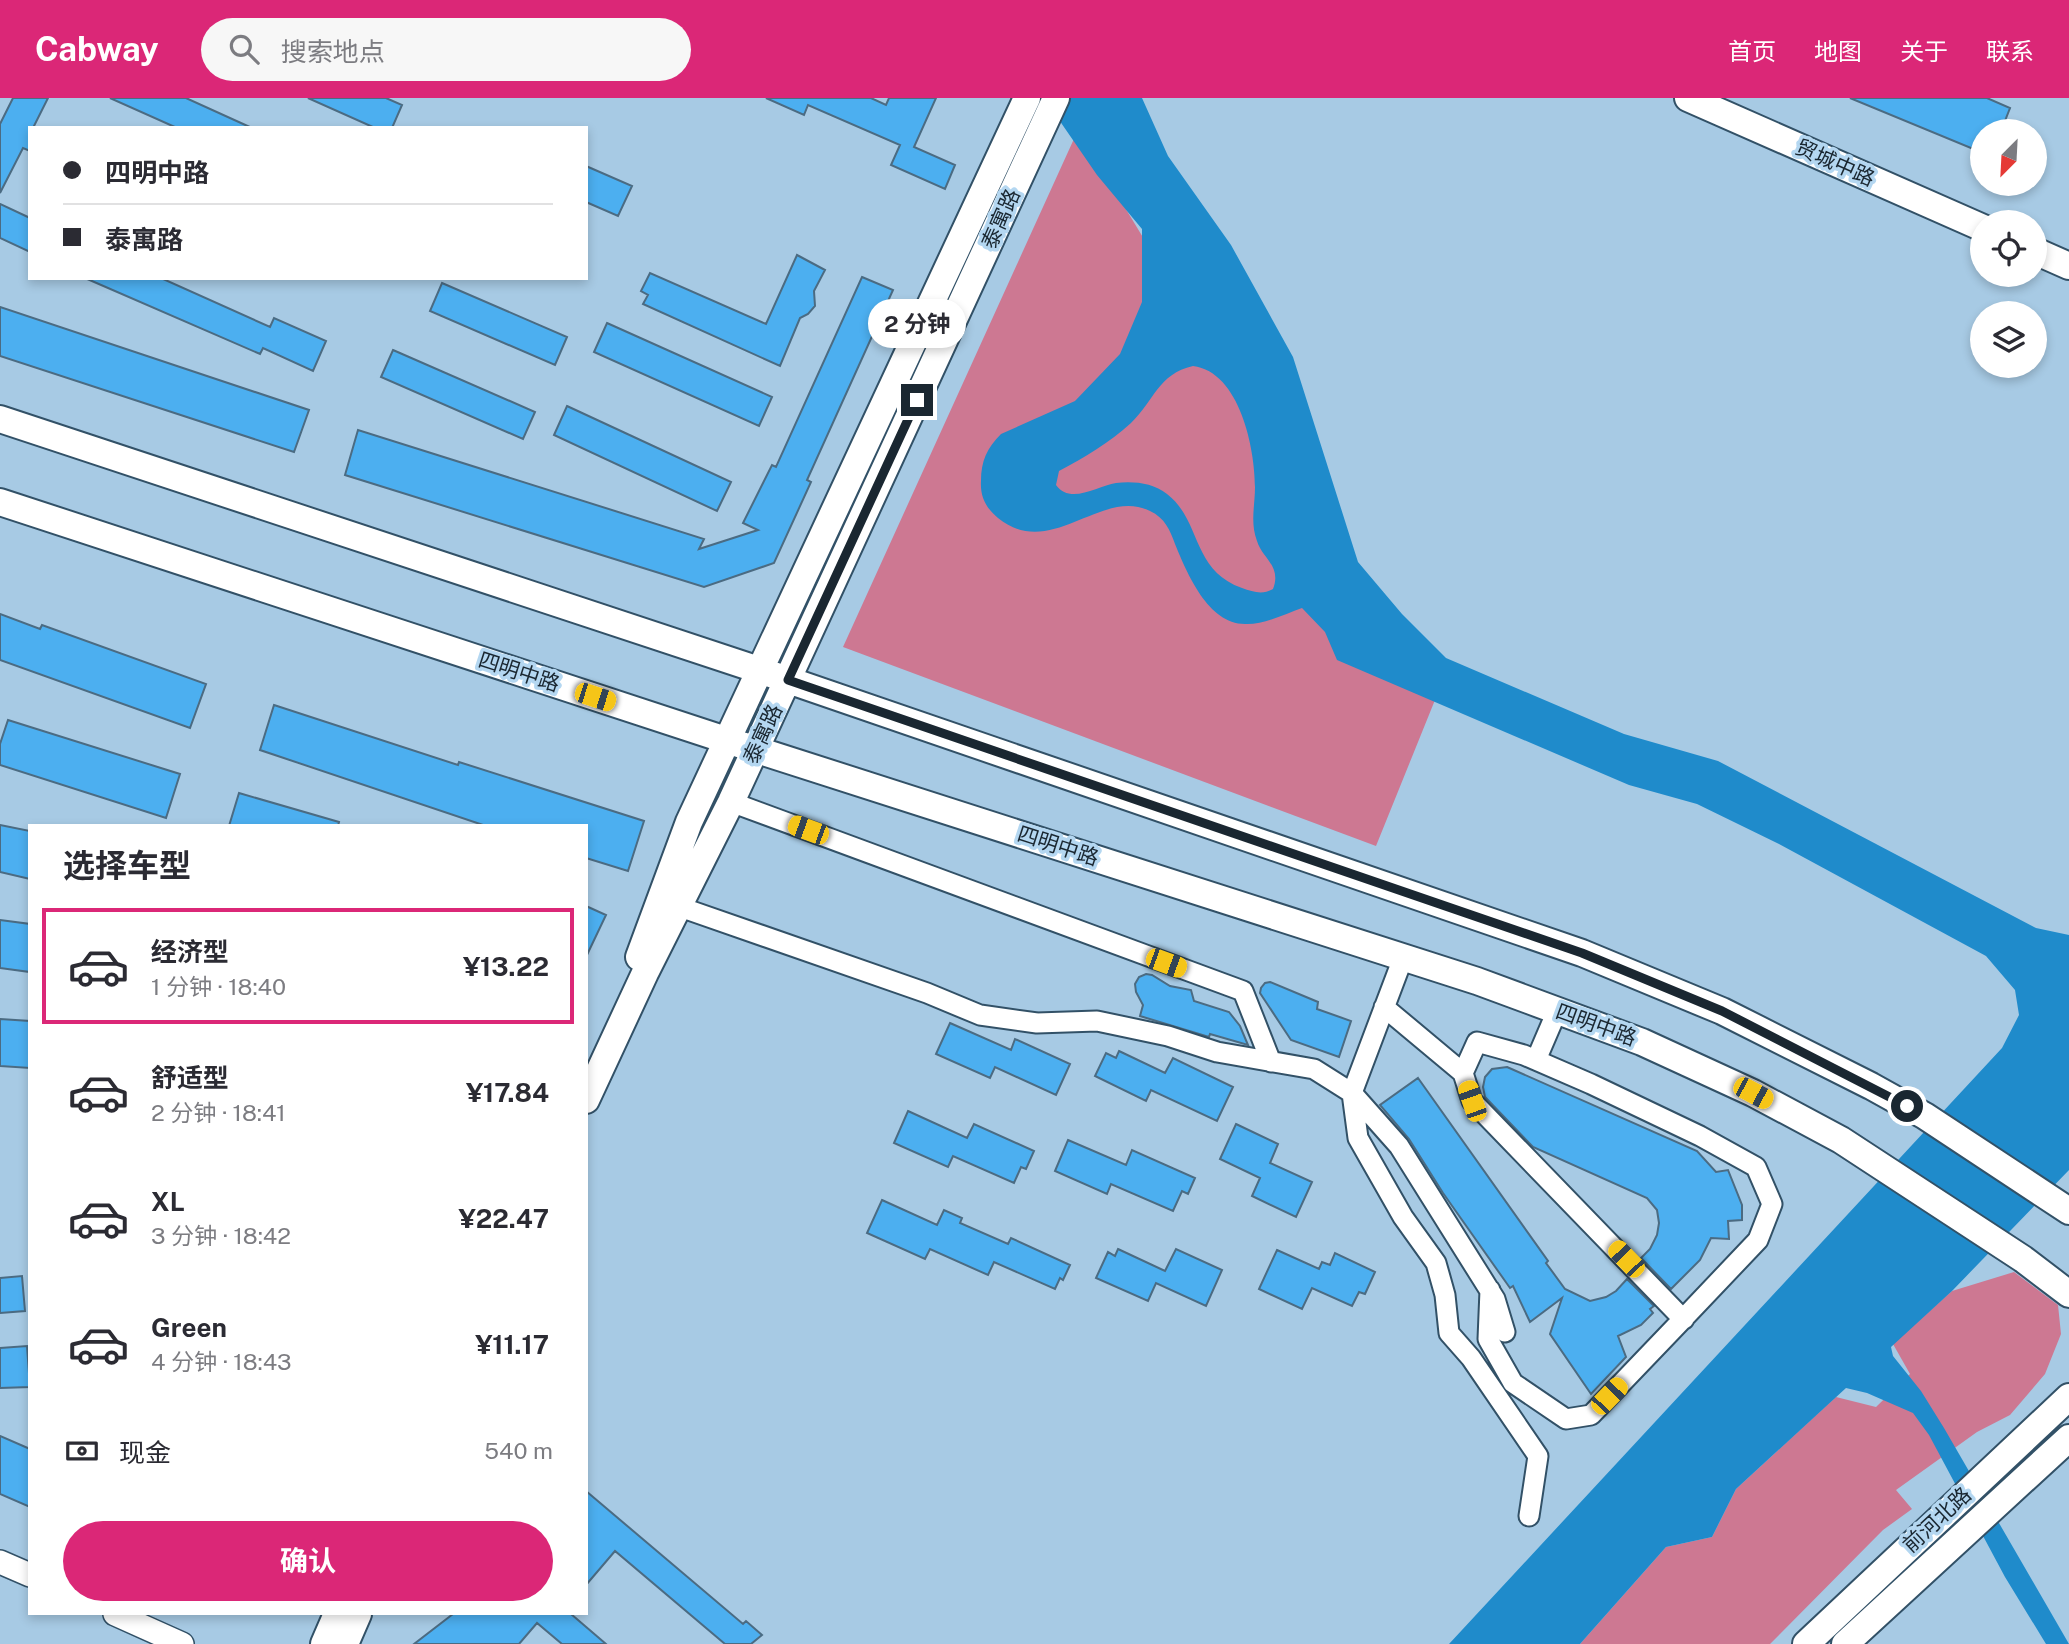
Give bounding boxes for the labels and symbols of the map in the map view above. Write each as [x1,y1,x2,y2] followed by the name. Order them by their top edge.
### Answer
[1970,119,2048,196] north arrow
[1792,134,1879,191] street label: 贸城中路
[976,185,1025,253] street label: 泰寓路
[868,299,966,348] callout: 2 分钟
[901,384,933,416] route end
[475,647,563,696] street label: 四明中路
[572,681,619,713] car
[738,700,787,768] street label: 泰寓路
[785,813,832,847] car
[1014,821,1102,870] street label: 四明中路
[1143,946,1190,980] car
[1552,998,1640,1051] street label: 四明中路
[1730,1074,1777,1112] car
[1456,1078,1489,1124] car
[1891,1090,1923,1122] route start
[1604,1237,1649,1281] car
[1587,1374,1632,1418] car
[1897,1482,1976,1557] street label: 前河北路

